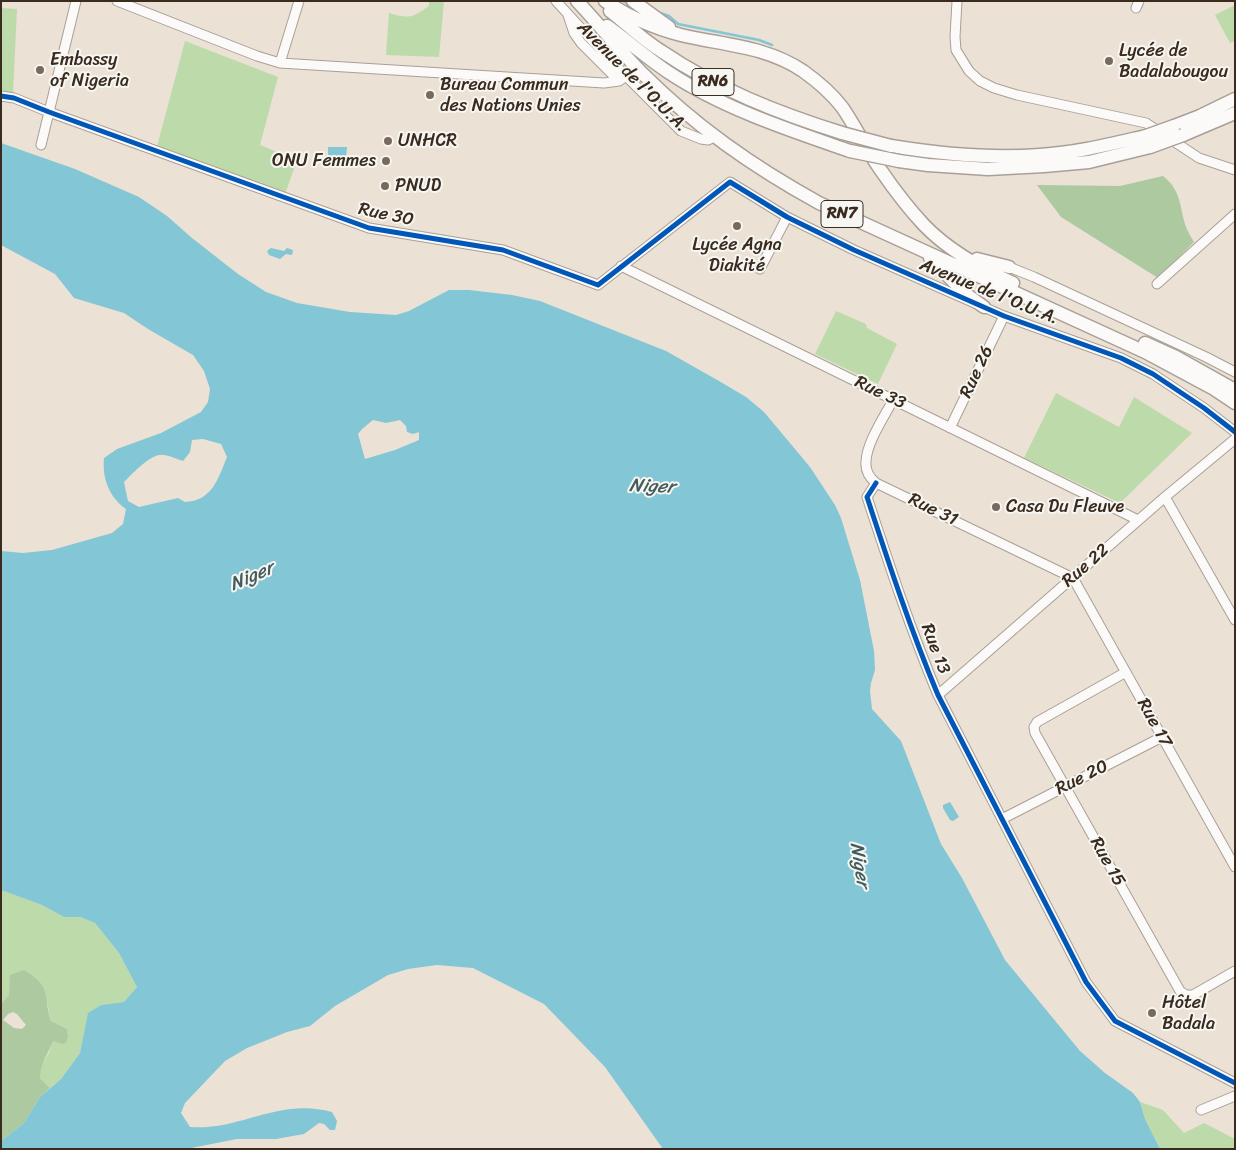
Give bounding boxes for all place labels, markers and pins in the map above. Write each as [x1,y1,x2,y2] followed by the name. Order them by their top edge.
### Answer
[1119,40,1228,82] place label: Lycée de Badalabougou
[50,49,129,92] place label: Embassy of Nigeria
[1103,55,1115,67] marker: Lycée de Badalabougou
[34,64,46,76] marker: Embassy of Nigeria
[440,74,581,116] place label: Bureau Commun des Nations Unies
[424,89,436,101] marker: Bureau Commun des Nations Unies
[398,130,457,152] place label: UNHCR
[382,135,394,147] marker: UNHCR
[272,150,376,172] place label: ONU Femmes
[380,155,392,167] marker: ONU Femmes
[395,175,441,197] place label: PNUD
[379,180,391,192] marker: PNUD
[731,220,743,232] marker: Lycée Agna Diakité
[692,234,782,276] place label: Lycée Agna Diakité
[1006,496,1124,518] place label: Casa Du Fleuve
[990,501,1002,513] marker: Casa Du Fleuve
[1162,992,1215,1034] place label: Hôtel Badala
[1146,1007,1158,1019] marker: Hôtel Badala

